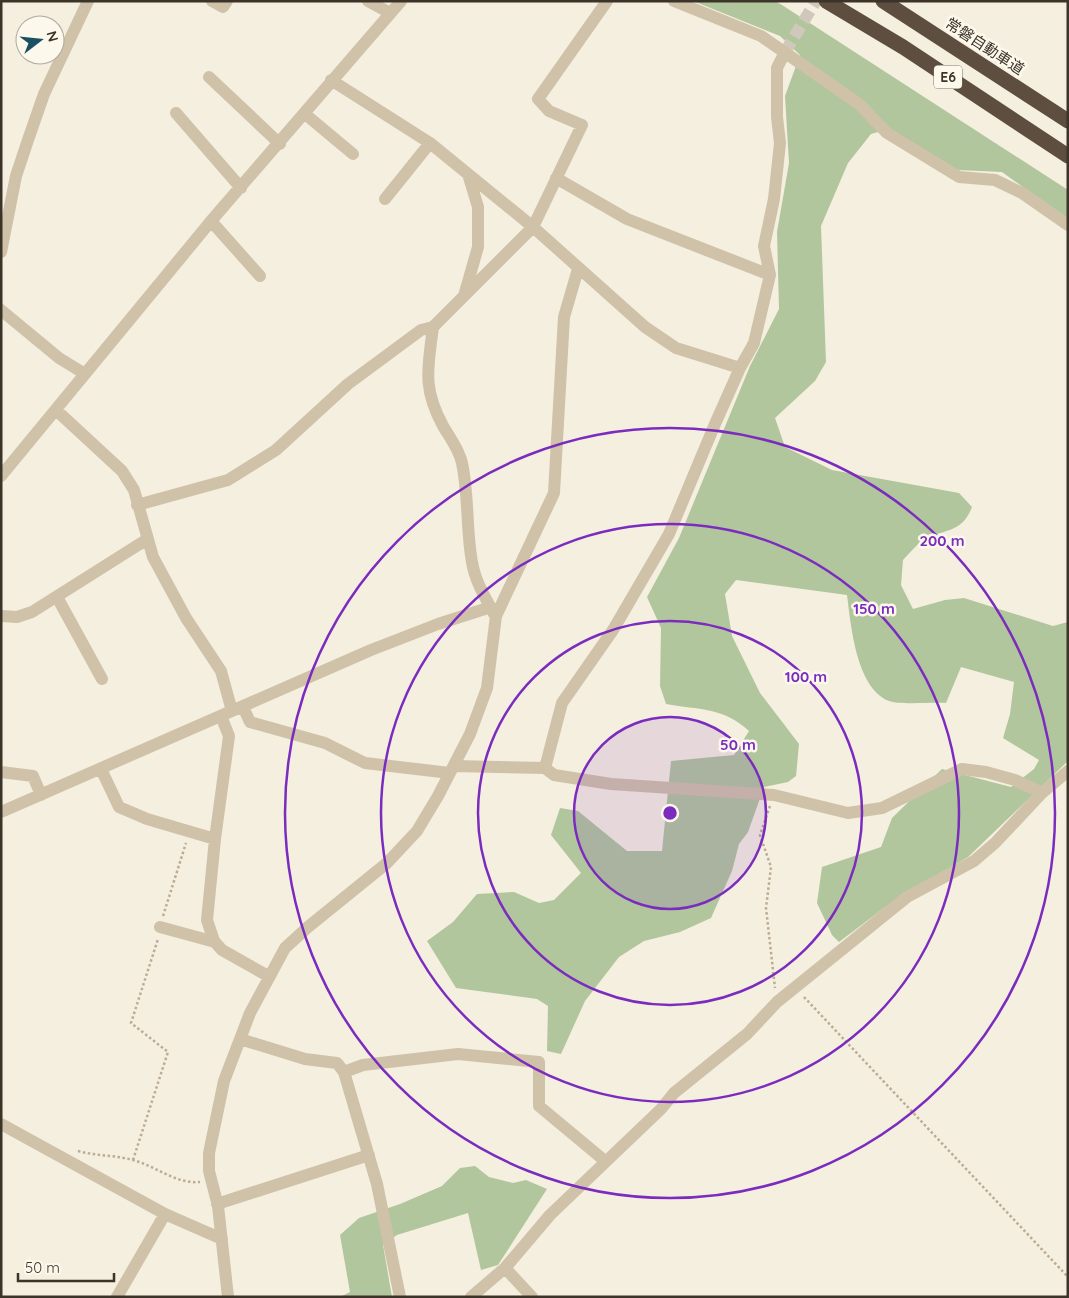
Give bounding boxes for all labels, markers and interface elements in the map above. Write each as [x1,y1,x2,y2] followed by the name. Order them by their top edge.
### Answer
[942,14,1028,78] street label: 常磐自動車道
[15,15,65,65] north arrow
[42,29,63,44] text: N
[934,66,962,88] road number: E6
[920,531,965,550] text: 200 m
[853,599,895,618] text: 150 m
[785,667,827,686] text: 100 m
[720,735,756,754] text: 50 m
[661,804,679,822] centre of rings
[18,1250,114,1282] scale bar
[25,1258,60,1277] text: 50 m

